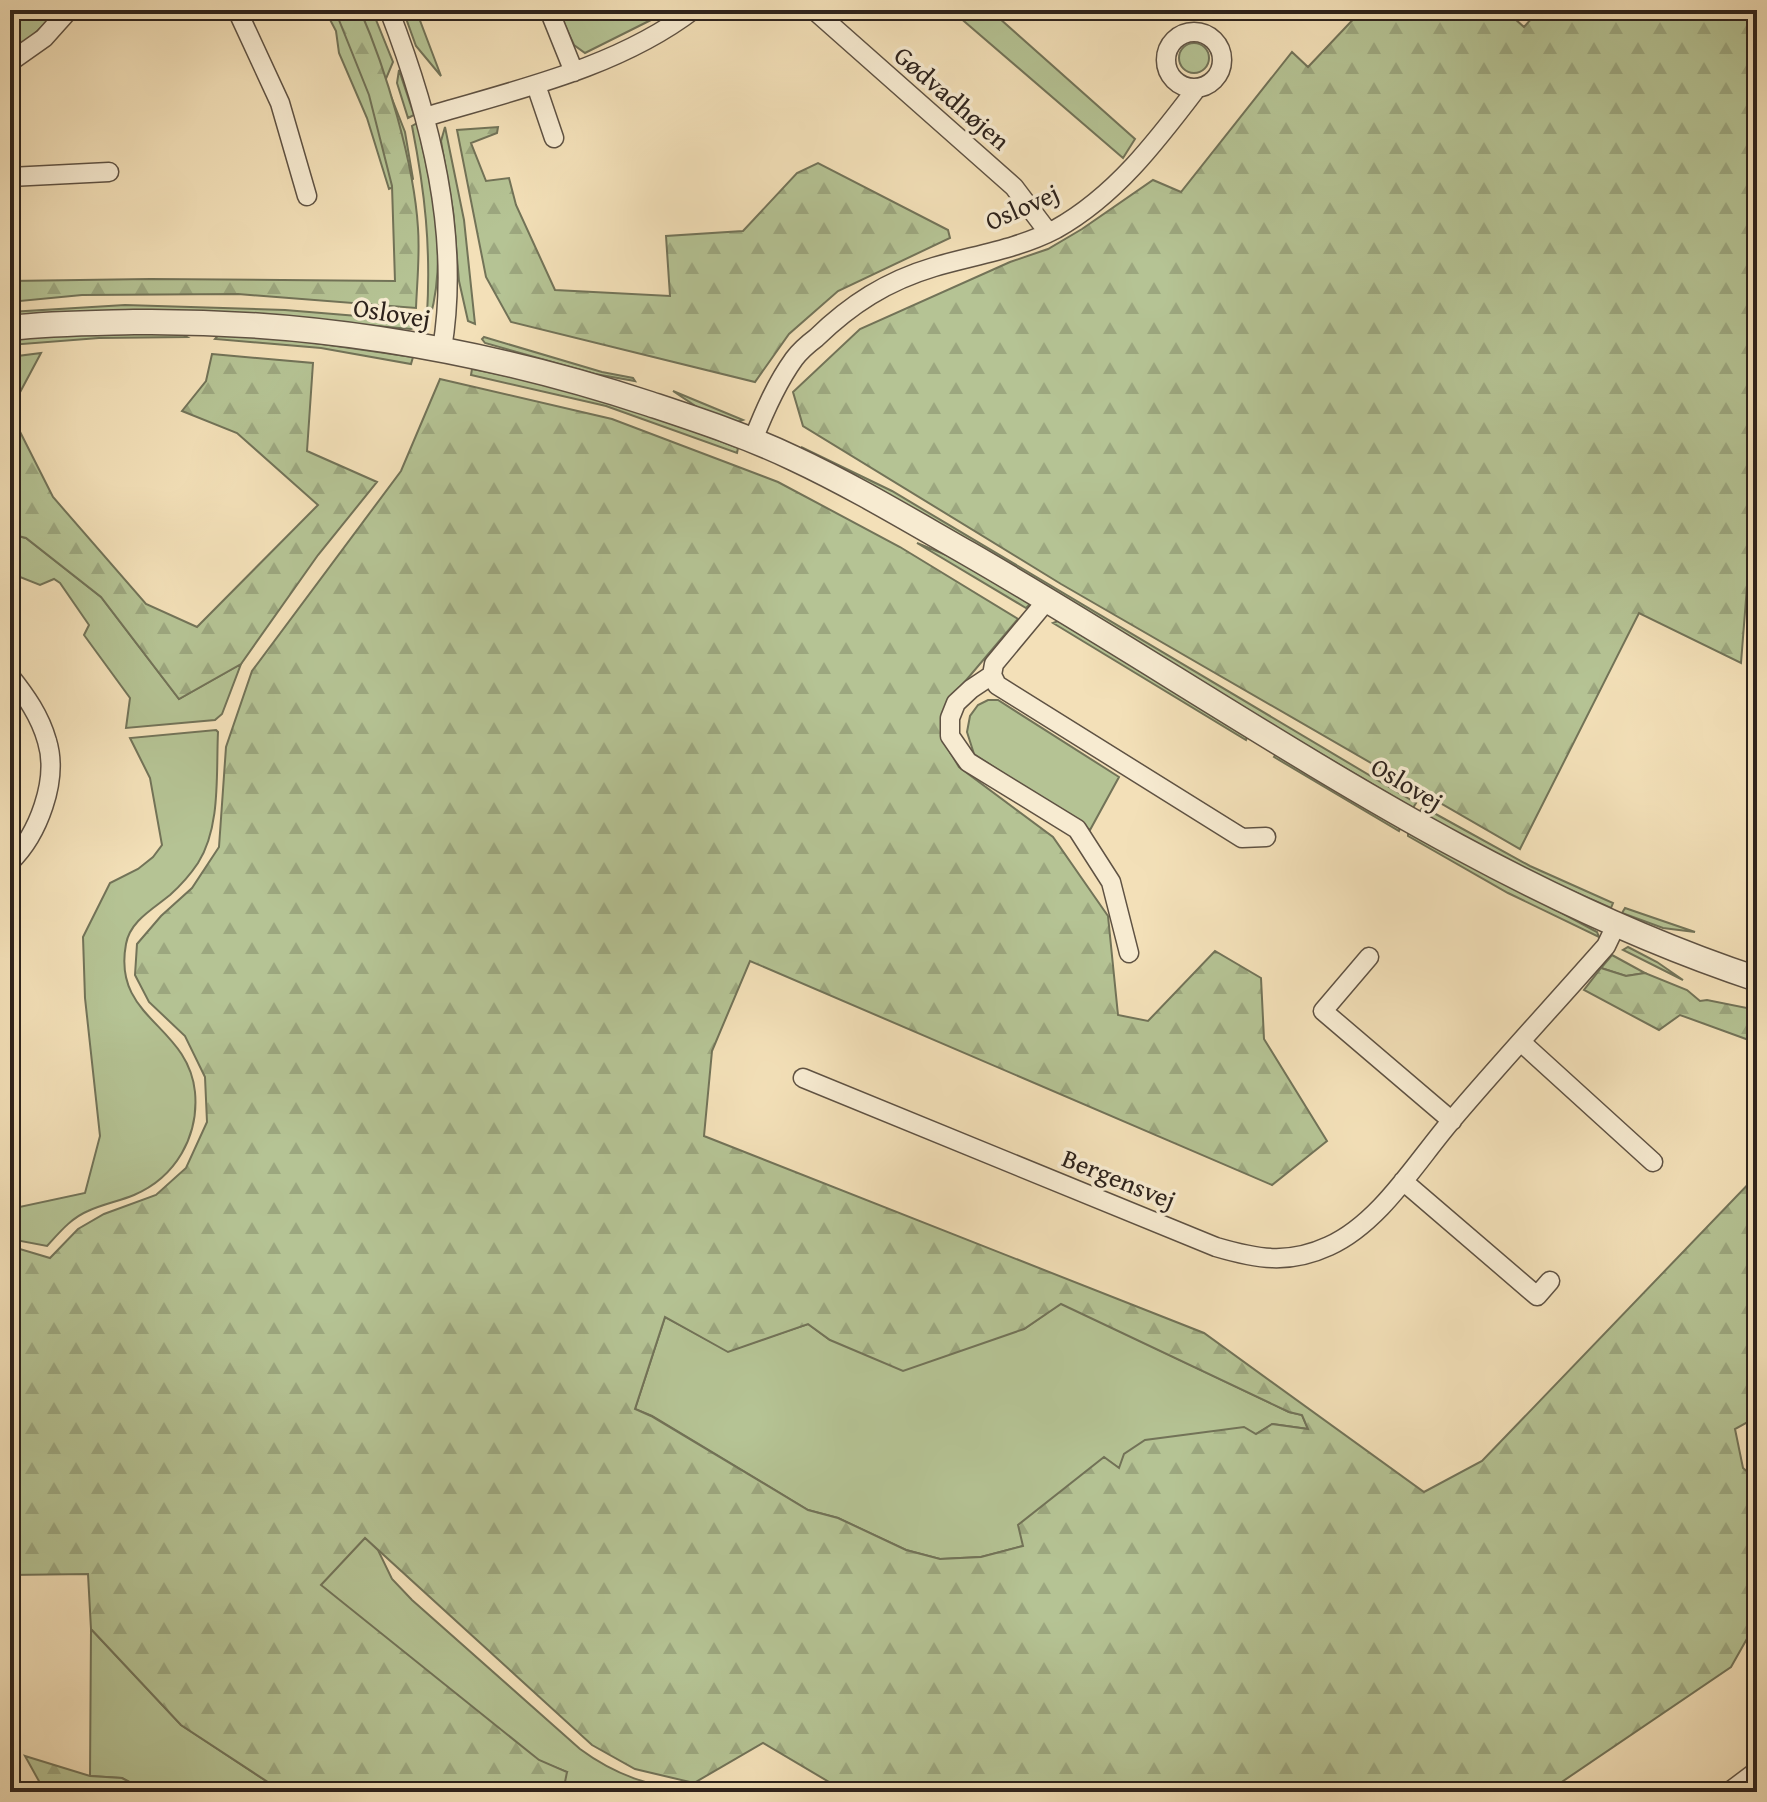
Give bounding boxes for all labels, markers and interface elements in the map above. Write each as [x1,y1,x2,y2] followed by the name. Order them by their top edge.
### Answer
[886,36,1019,159] street label: Gødvadhøjen
[978,173,1065,240] street label: Oslovej
[351,287,433,338] street label: Oslovej
[1364,747,1451,820] street label: Oslovej
[1057,1138,1182,1219] street label: Bergensvej

